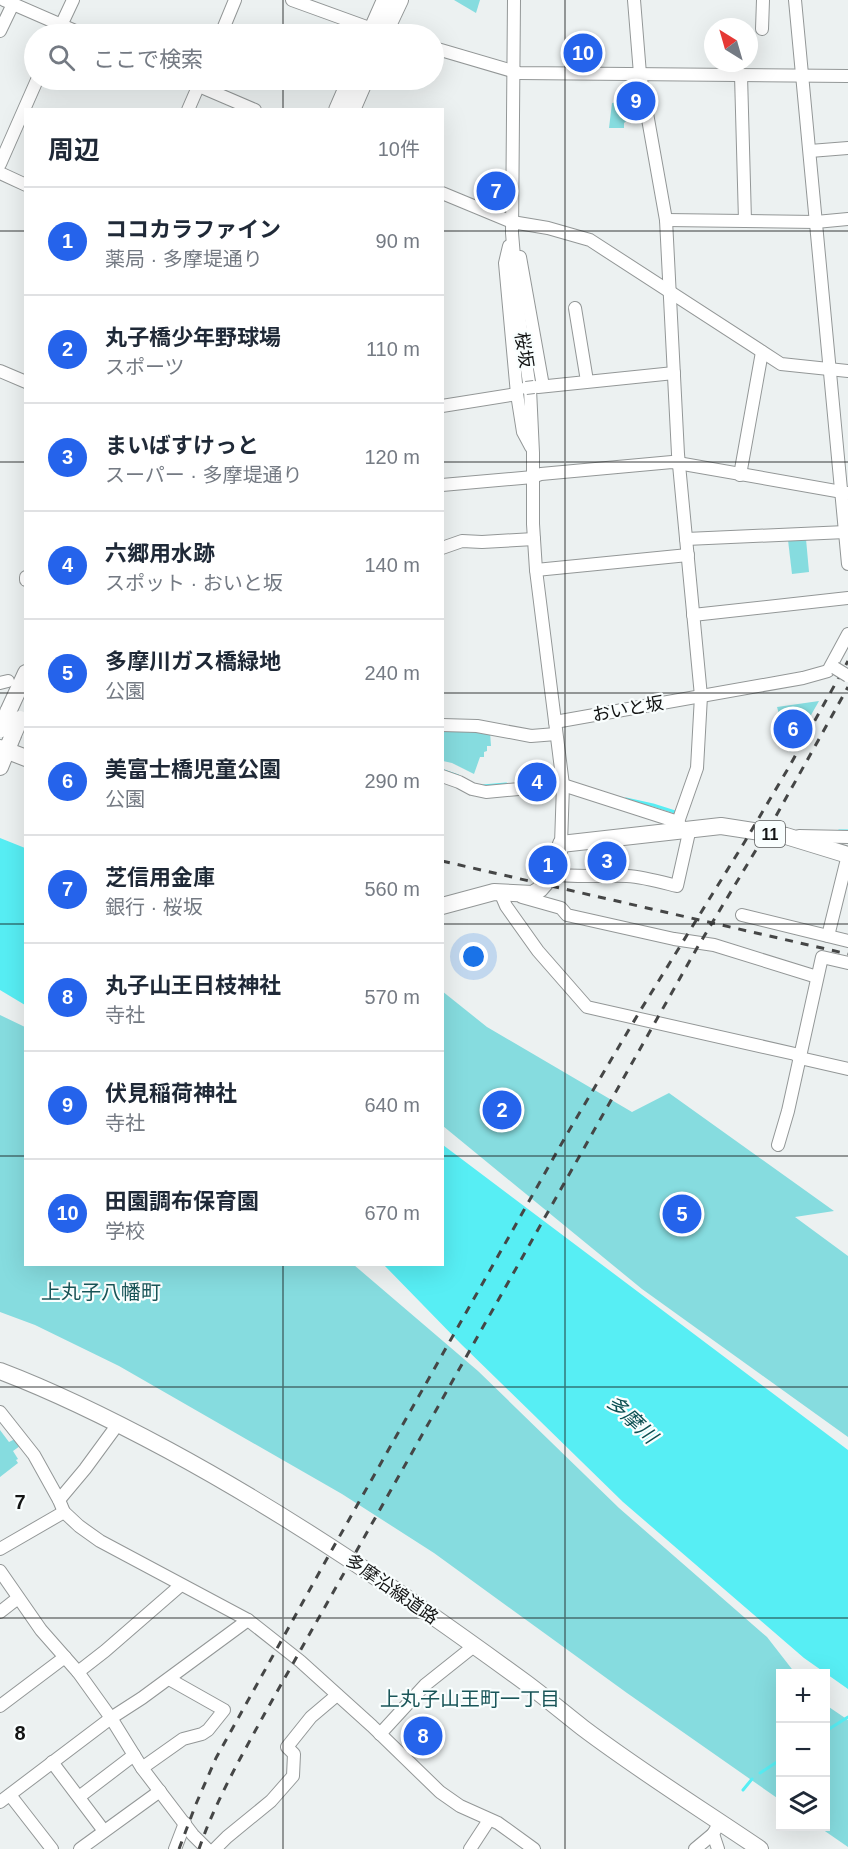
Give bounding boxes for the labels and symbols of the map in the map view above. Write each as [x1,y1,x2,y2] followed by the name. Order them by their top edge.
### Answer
[704,18,758,72] north arrow
[564,31,602,76] pin: 10
[616,78,656,124] pin: 9
[476,168,516,213] pin: 7
[511,331,537,369] street label: 桜坂
[591,693,665,725] street label: おいと坂
[774,706,812,752] pin: 6
[518,760,556,804] pin: 4
[755,821,785,847] road number: 11
[588,838,626,884] pin: 3
[528,842,568,888] pin: 1
[459,942,488,971] your location
[482,1088,522,1132] pin: 2
[662,1192,702,1236] pin: 5
[41,1281,161,1303] district label: 上丸子八幡町
[603,1390,663,1449] water label: 多摩川
[14,1491,26,1513] text: 7
[342,1550,442,1628] street label: 多摩沿線道路
[380,1688,560,1710] district label: 上丸子山王町一丁目
[404,1714,442,1758] pin: 8
[14,1722,26,1744] text: 8

